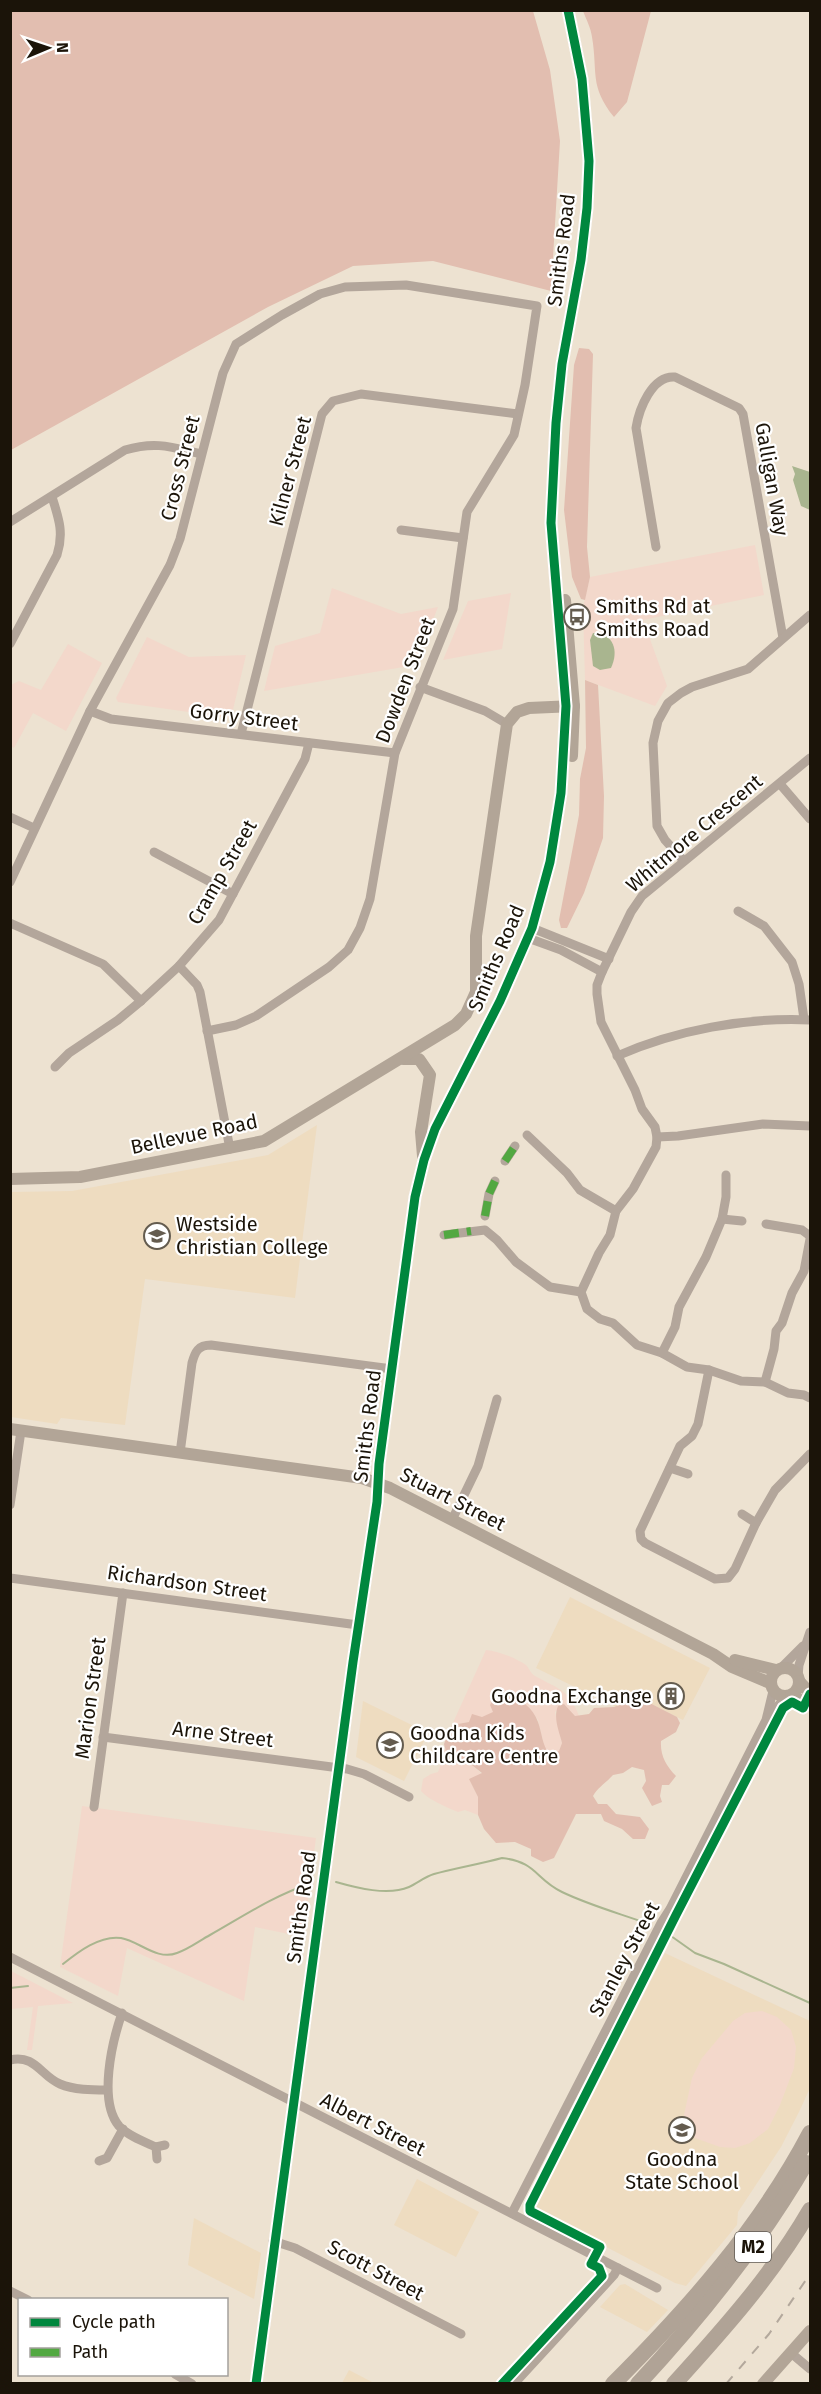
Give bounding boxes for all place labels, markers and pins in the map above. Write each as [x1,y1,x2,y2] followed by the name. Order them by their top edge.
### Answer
[596,594,711,641] place label: Smiths Rd at Smiths Road
[562,602,592,632] bus stop icon: Smiths Rd at Smiths Road
[176,1212,328,1259] place label: Westside Christian College
[142,1221,172,1251] school or university icon: Westside Christian College
[656,1681,686,1711] building icon: Goodna Exchange
[491,1684,652,1708] place label: Goodna Exchange
[410,1721,558,1768] place label: Goodna Kids Childcare Centre
[375,1730,405,1760] school or university icon: Goodna Kids Childcare Centre
[667,2115,697,2145] school or university icon: Goodna State School
[625,2147,739,2194] place label: Goodna State School

